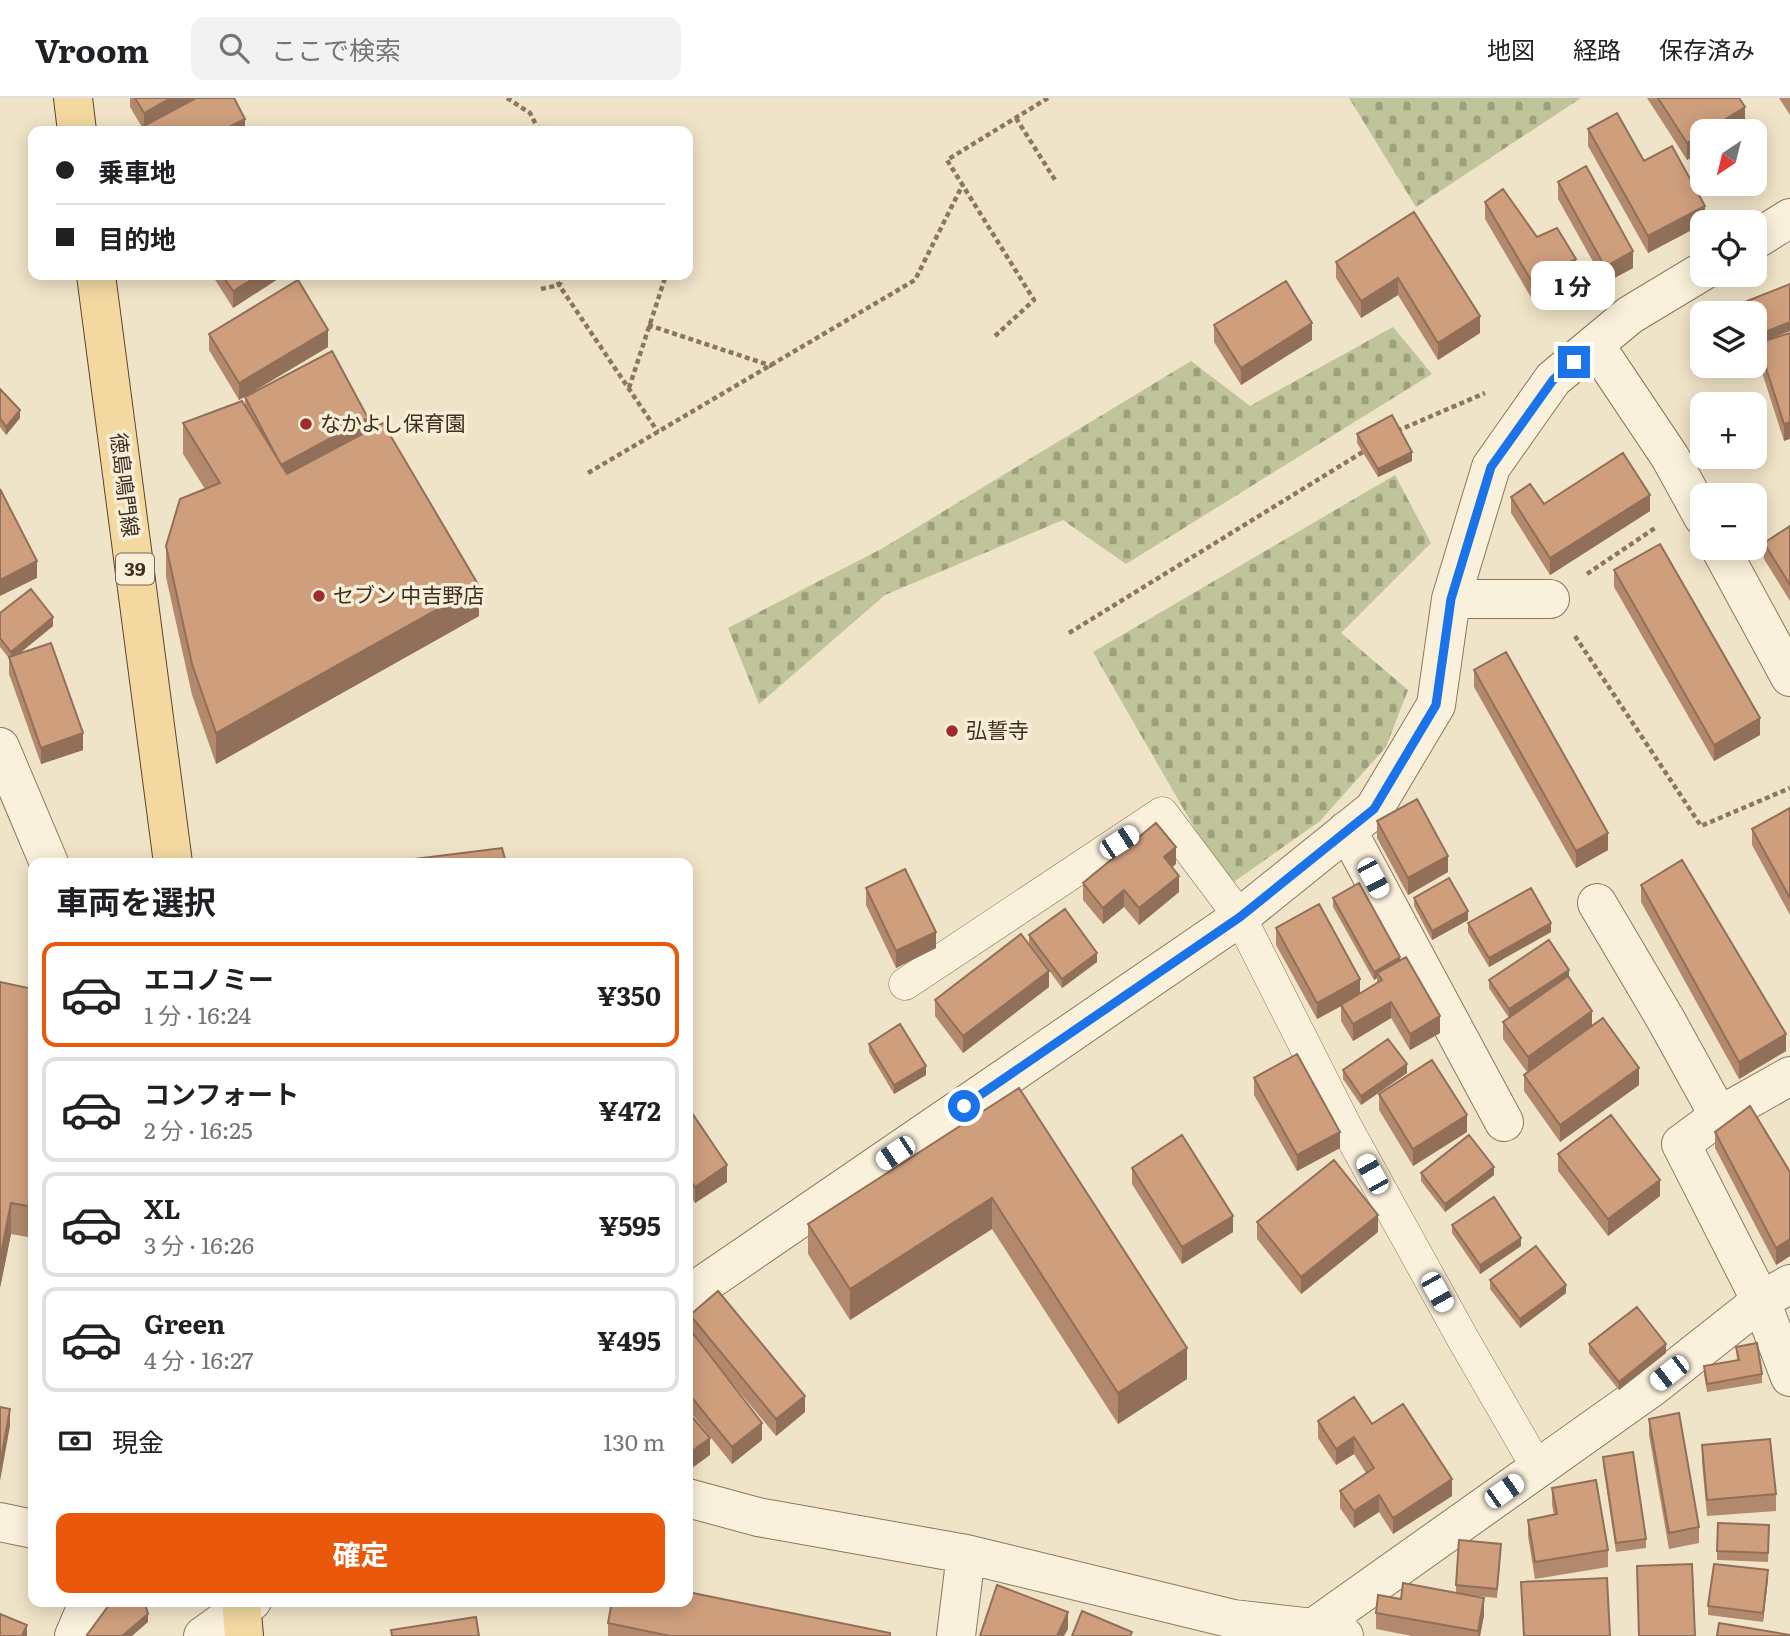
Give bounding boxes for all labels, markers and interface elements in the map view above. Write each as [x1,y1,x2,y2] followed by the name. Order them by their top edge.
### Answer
[191,17,681,80] search box
[35,24,149,73] text: Vroom
[215,29,253,67] icon: search
[271,29,401,68] text: ここで検索
[1487,31,1535,66] text: 地図
[1573,31,1621,66] text: 経路
[1659,31,1755,66] text: 保存済み
[1690,119,1768,196] north arrow
[1690,119,1767,560] map controls
[98,151,176,190] text: 乗車地
[1690,210,1767,287] button: locate
[98,218,176,257] text: 目的地
[1532,260,1616,310] callout: 1 分
[1554,268,1592,302] text: 1 分
[1690,301,1767,378] button: layers
[1558,346,1590,378] route end
[1690,392,1767,469] button: +
[320,406,466,437] place label: なかよし保育園
[298,416,314,432] marker: なかよし保育園
[105,431,148,539] street label: 徳島鳴門線
[1690,483,1767,560] button: −
[116,554,154,584] road number: 39
[333,578,484,609] place label: セブン 中吉野店
[311,588,327,604] marker: セブン 中吉野店
[966,713,1029,744] place label: 弘誓寺
[944,723,960,739] marker: 弘誓寺
[1096,822,1143,862] car
[1354,855,1393,901] car
[56,876,216,924] text: 車両を選択
[144,958,274,997] text: エコノミー
[60,963,123,1026] icon: car
[597,975,661,1014] text: ¥350
[144,997,251,1031] text: 1 分 · 16:24
[144,1073,299,1112] text: コンフォート
[60,1078,123,1141] icon: car
[599,1090,661,1129] text: ¥472
[948,1090,980,1122] route start
[144,1112,253,1146] text: 2 分 · 16:25
[872,1133,919,1173] car
[1353,1151,1392,1197] car
[144,1188,181,1227] text: XL
[60,1193,123,1256] icon: car
[599,1205,661,1244] text: ¥595
[144,1227,254,1261] text: 3 分 · 16:26
[1418,1269,1457,1315] car
[144,1303,225,1342] text: Green
[60,1308,123,1371] icon: car
[597,1320,661,1359] text: ¥495
[144,1342,253,1376] text: 4 分 · 16:27
[1646,1352,1693,1394] car
[112,1421,164,1460] text: 現金
[56,1422,94,1460] icon: cash
[603,1424,665,1458] text: 130 m
[1481,1470,1528,1512] car
[56,1513,665,1593] button: 確定

